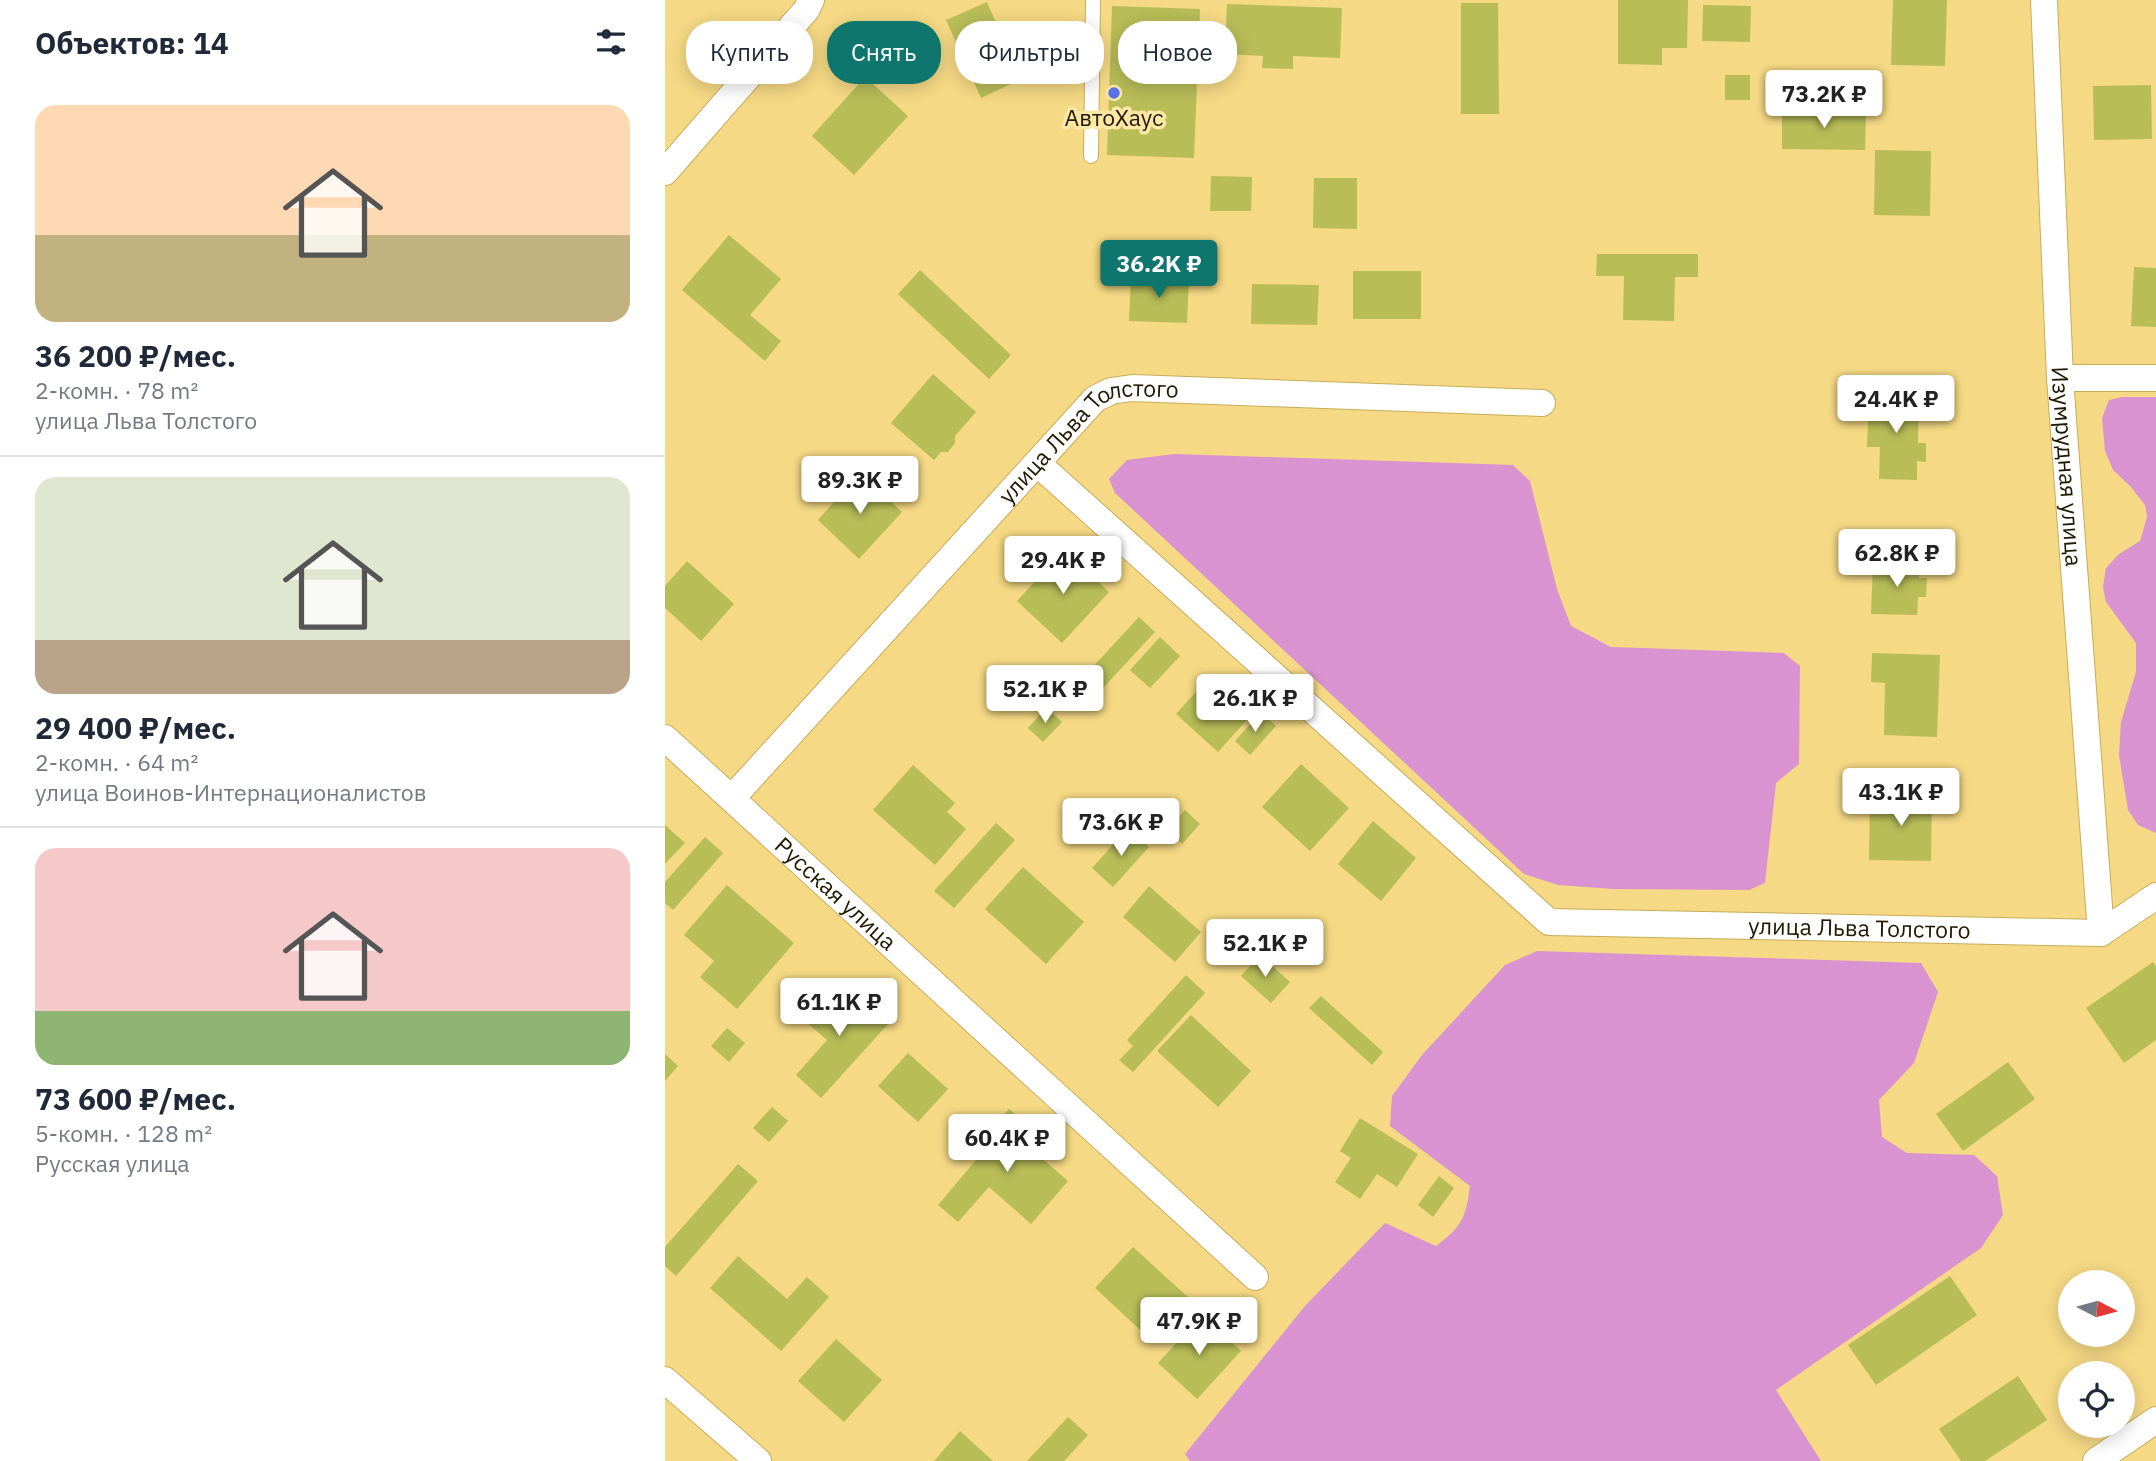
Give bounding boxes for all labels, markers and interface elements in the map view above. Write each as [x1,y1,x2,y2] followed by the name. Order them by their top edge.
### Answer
[686,21,813,84] chip: Купить
[827,21,941,84] chip: Снять
[955,21,1104,84] chip: Фильтры
[1118,21,1237,84] chip: Новое
[35,23,229,62] text: Объектов: 14
[592,23,630,61] icon: filters
[1759,71,1889,130] pin: 73.2K ₽
[1781,78,1867,108] text: 73.2K ₽
[1106,85,1122,101] marker: АвтоХаус
[1064,102,1164,132] place label: АвтоХаус
[270,150,396,276] icon: home
[1094,240,1224,300] pin: 36.2K ₽
[1116,248,1202,278] text: 36.2K ₽
[35,336,236,375] text: 36 200 ₽/мес.
[2046,366,2090,567] street label: Изумрудная улица
[991,372,1179,509] street label: улица Льва Толстого
[35,375,198,405] text: 2-комн. · 78 m²
[1831,376,1961,435] pin: 24.4K ₽
[1853,383,1939,413] text: 24.4K ₽
[35,405,257,435] text: улица Льва Толстого
[795,456,925,516] pin: 89.3K ₽
[817,464,903,494] text: 89.3K ₽
[270,522,396,648] icon: home
[1832,530,1962,589] pin: 62.8K ₽
[998,536,1128,596] pin: 29.4K ₽
[1854,537,1940,567] text: 62.8K ₽
[1020,544,1106,574] text: 29.4K ₽
[980,666,1110,725] pin: 52.1K ₽
[1002,673,1088,703] text: 52.1K ₽
[1190,674,1320,734] pin: 26.1K ₽
[1212,682,1298,712] text: 26.1K ₽
[35,708,236,747] text: 29 400 ₽/мес.
[35,747,198,777] text: 2-комн. · 64 m²
[1836,768,1966,828] pin: 43.1K ₽
[1858,776,1944,806] text: 43.1K ₽
[35,777,427,807] text: улица Воинов-Интернационалистов
[1056,798,1186,858] pin: 73.6K ₽
[1078,806,1164,836] text: 73.6K ₽
[769,830,903,956] street label: Русская улица
[270,893,396,1019] icon: home
[1748,910,1971,944] street label: улица Льва Толстого
[1200,920,1330,979] pin: 52.1K ₽
[1222,927,1308,957] text: 52.1K ₽
[774,978,904,1038] pin: 61.1K ₽
[796,986,882,1016] text: 61.1K ₽
[35,1079,236,1118] text: 73 600 ₽/мес.
[942,1114,1072,1174] pin: 60.4K ₽
[35,1118,212,1148] text: 5-комн. · 128 m²
[964,1122,1050,1152] text: 60.4K ₽
[35,1148,190,1178] text: Русская улица
[2058,1270,2135,1348] north arrow
[2058,1270,2135,1438] map controls
[1134,1298,1264,1357] pin: 47.9K ₽
[1156,1305,1242,1335] text: 47.9K ₽
[2058,1361,2135,1438] button: locate

